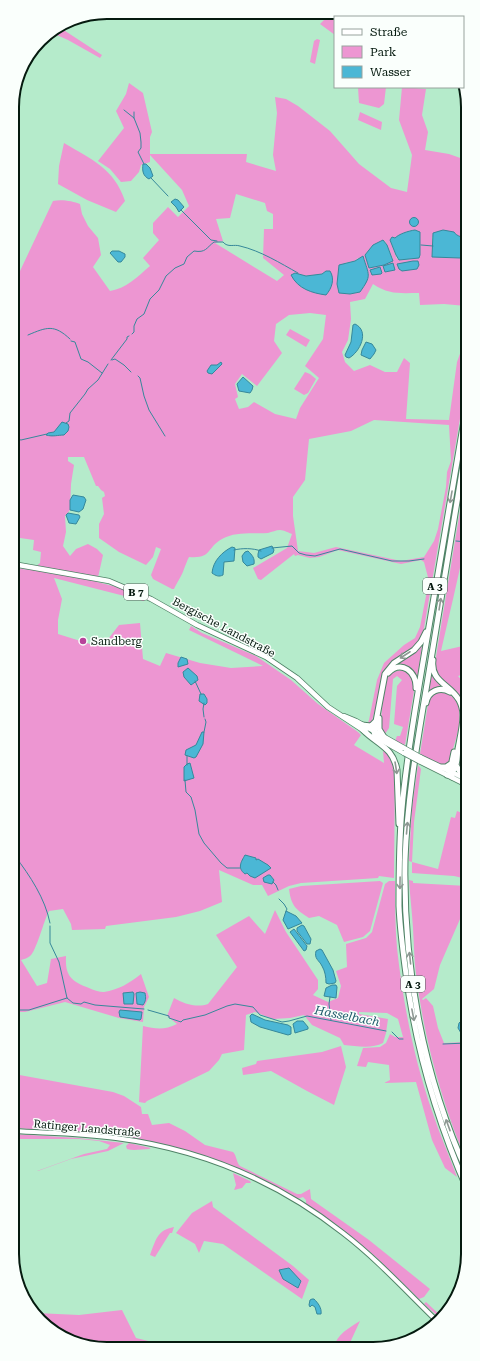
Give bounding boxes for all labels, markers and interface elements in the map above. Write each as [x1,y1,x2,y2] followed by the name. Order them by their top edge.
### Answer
[334,16,464,88] legend
[370,25,408,39] text: Straße
[370,45,397,59] text: Park
[370,65,411,79] text: Wasser
[446,490,454,503] one-way arrow
[423,578,447,594] road number: A 3
[124,584,148,600] road number: B 7
[170,595,277,660] street label: Bergische Landstraße
[436,598,444,611] one-way arrow
[91,635,143,648] place label: Sandberg
[78,636,88,646] marker: Sandberg
[400,651,411,659] one-way arrow
[392,762,400,775] one-way arrow
[403,822,411,835] one-way arrow
[396,876,403,889] one-way arrow
[406,952,413,965] one-way arrow
[401,976,425,992] road number: A 3
[312,1003,381,1029] water label: Hasselbach
[409,1008,417,1021] one-way arrow
[33,1117,141,1140] street label: Ratinger Landstraße
[444,1119,451,1132] one-way arrow

